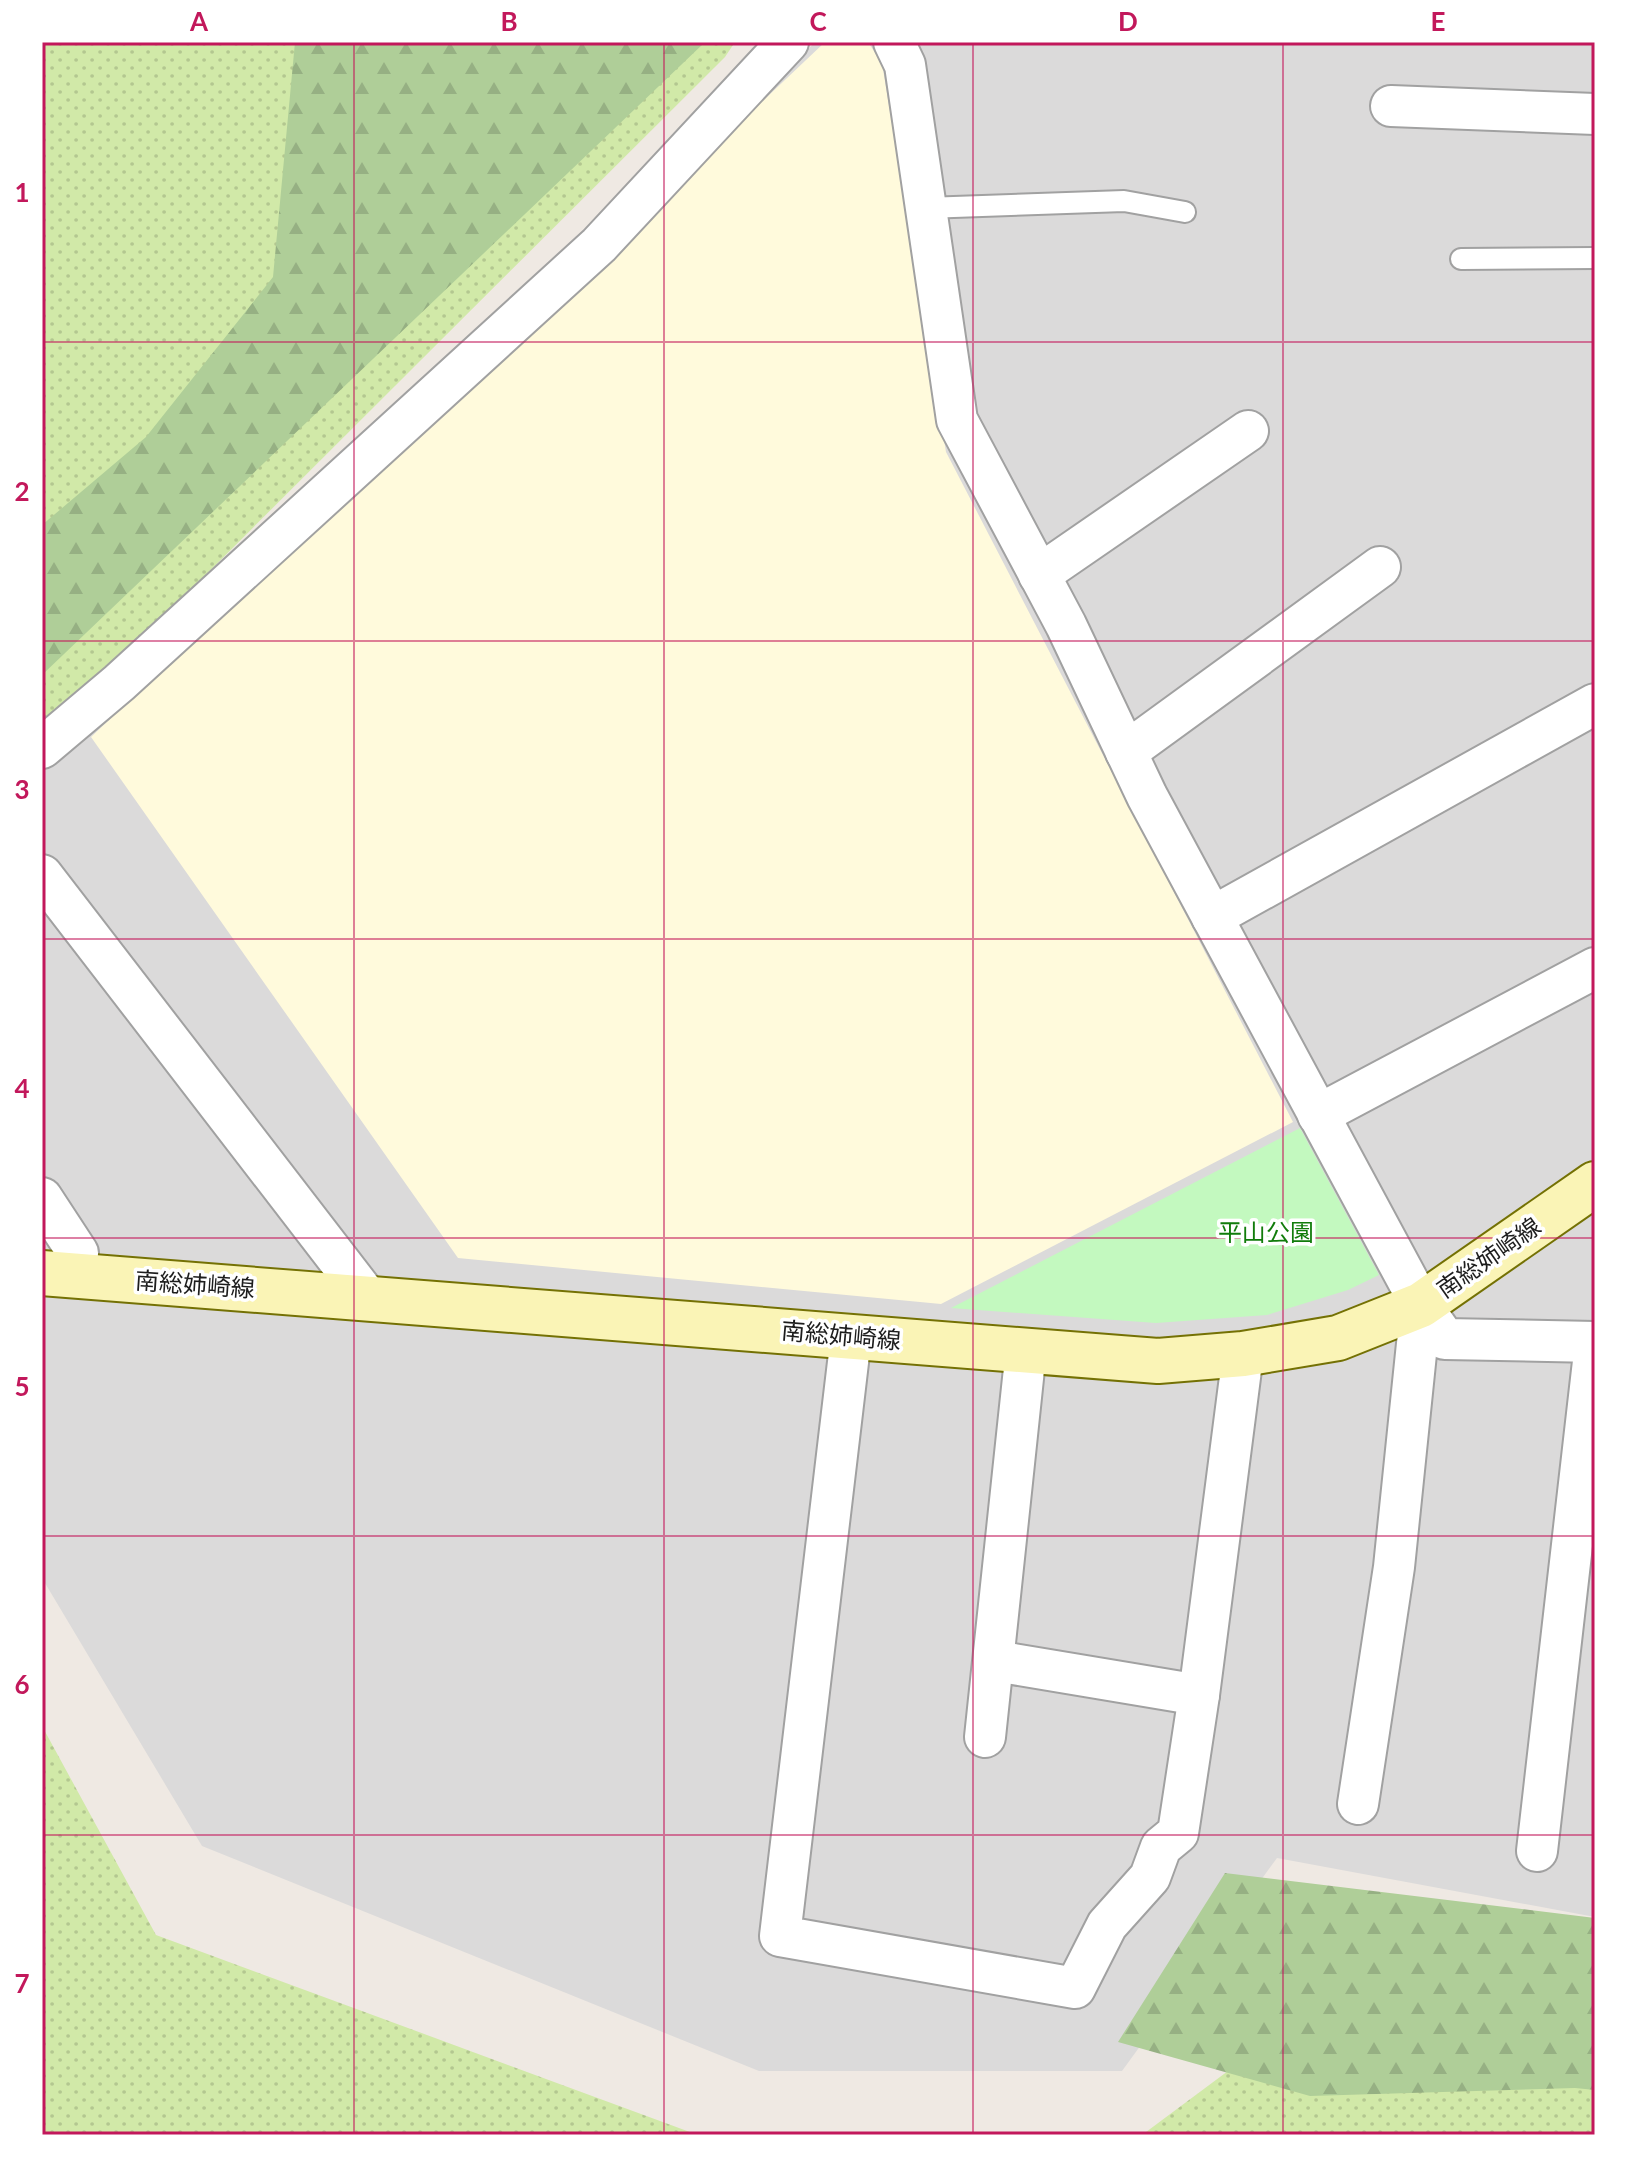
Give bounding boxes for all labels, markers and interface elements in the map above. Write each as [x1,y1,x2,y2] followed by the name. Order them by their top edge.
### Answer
[189,5,209,37] text: A
[500,5,518,37] text: B
[809,5,827,37] text: C
[1118,5,1138,37] text: D
[1431,5,1445,37] text: E
[14,176,30,208] text: 1
[14,475,30,507] text: 2
[14,773,30,805] text: 3
[14,1072,30,1104] text: 4
[1431,1210,1546,1303] street label: 南総姉崎線
[1218,1217,1314,1246] park label: 平山公園
[134,1265,256,1302] street label: 南総姉崎線
[780,1315,902,1354] street label: 南総姉崎線
[14,1370,30,1402] text: 5
[14,1668,30,1700] text: 6
[14,1967,30,1999] text: 7

